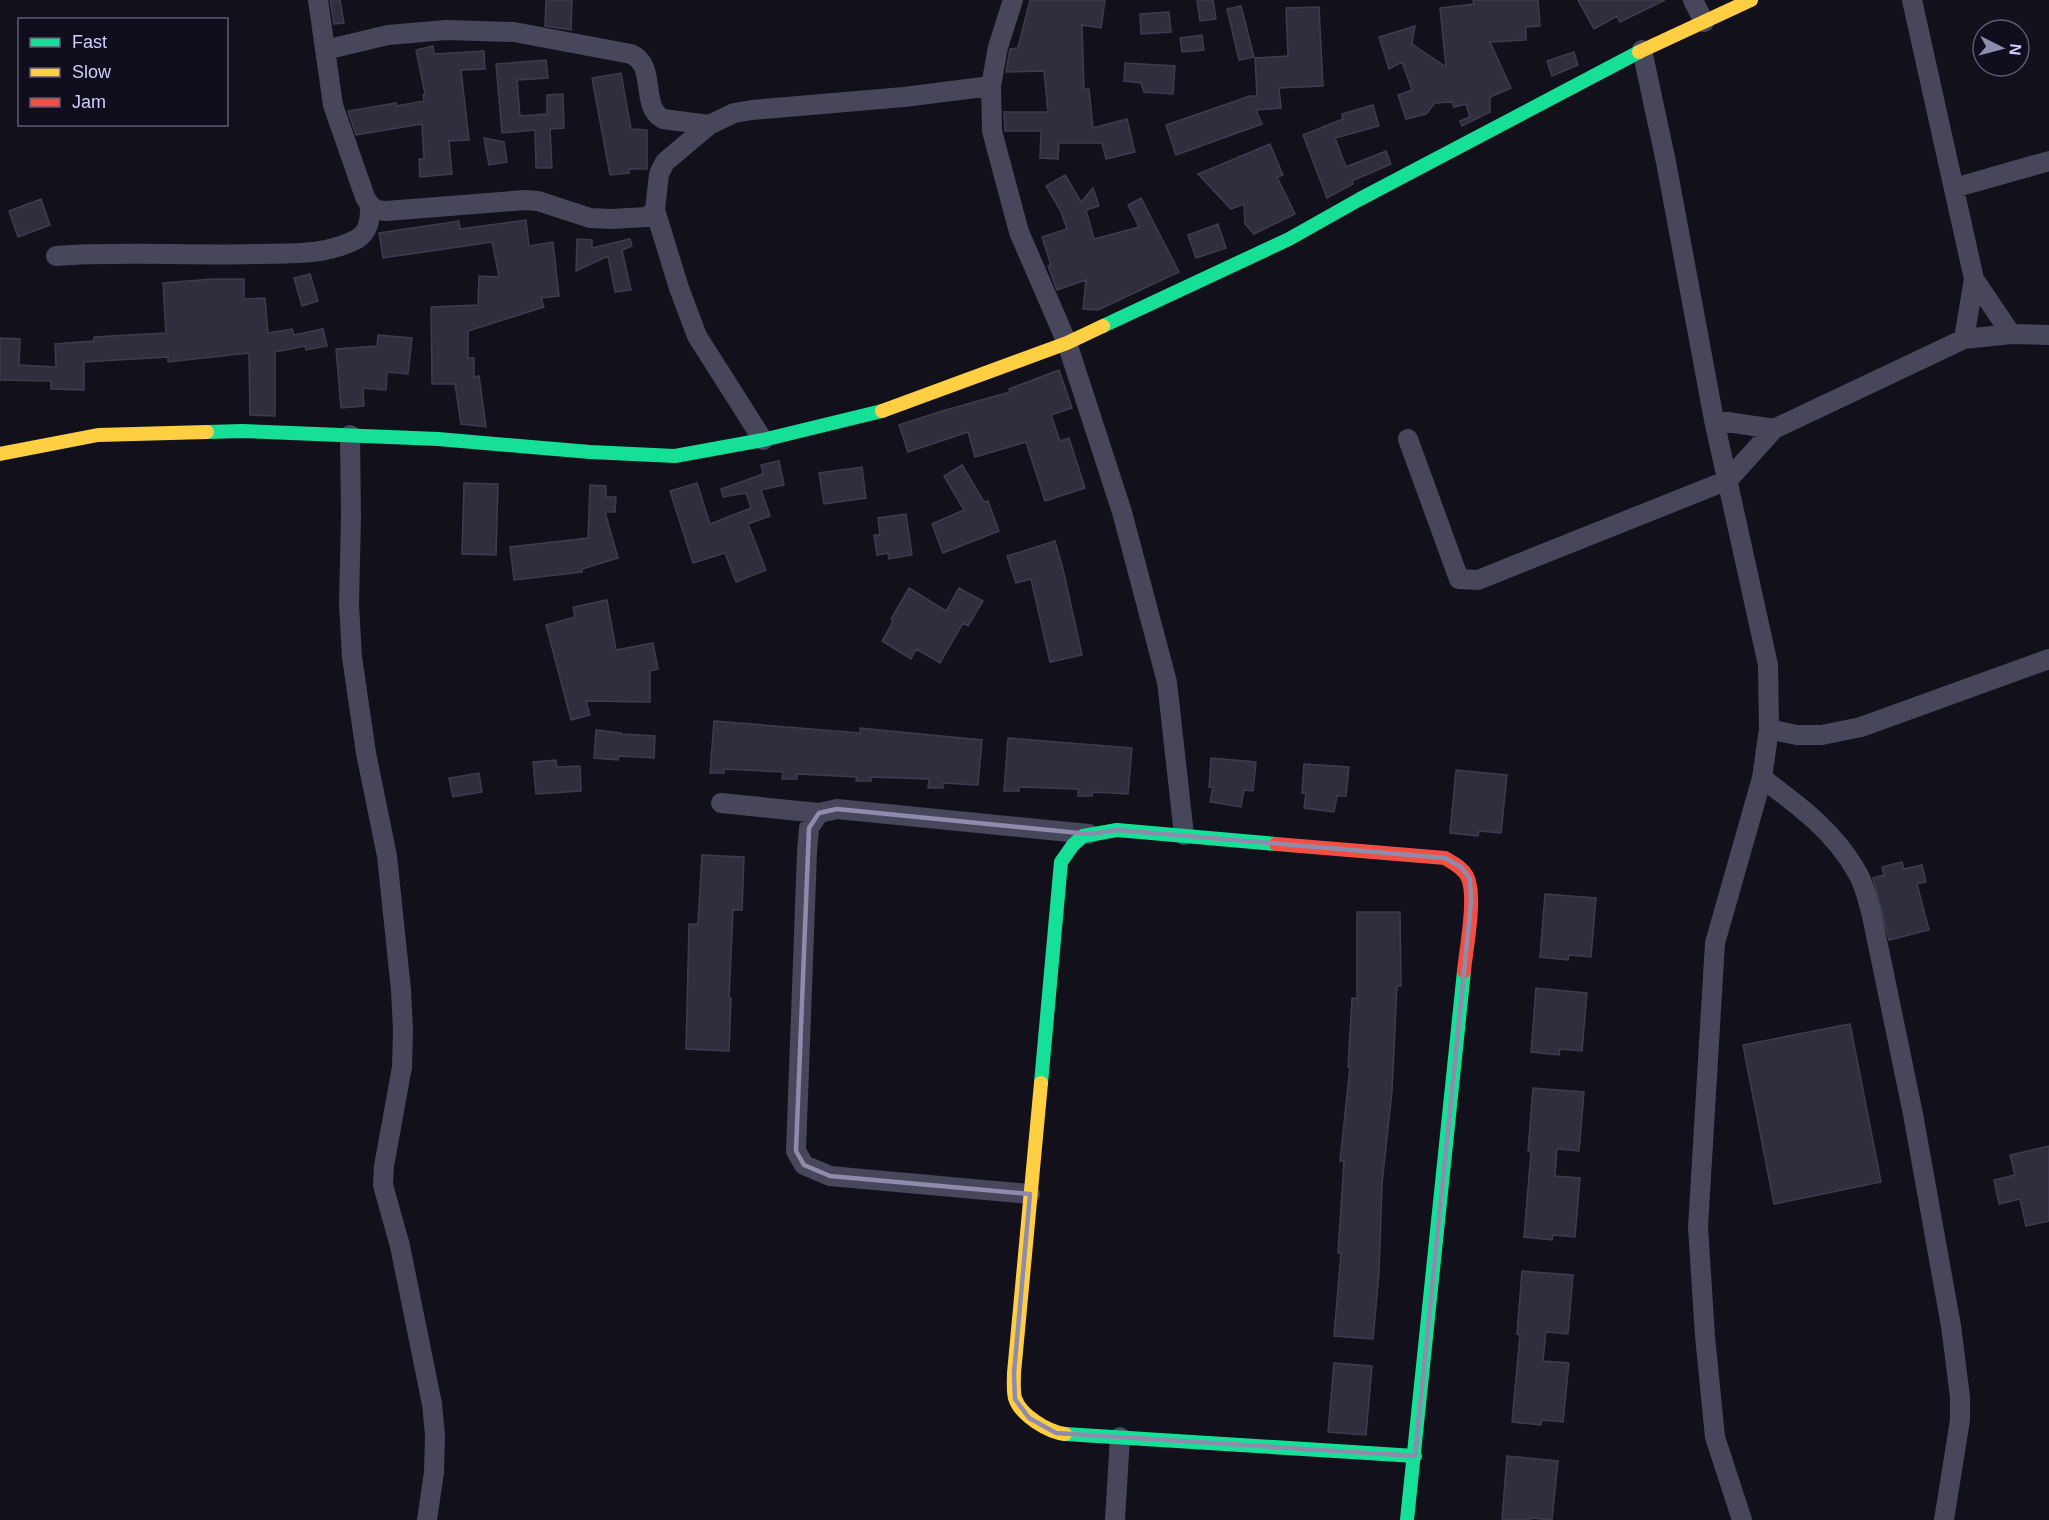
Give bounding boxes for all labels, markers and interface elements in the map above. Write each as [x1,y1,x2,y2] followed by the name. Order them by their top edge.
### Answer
[18,18,228,126] legend
[1971,18,2031,78] north arrow
[72,32,107,52] text: Fast
[2006,43,2024,56] text: N
[72,62,112,82] text: Slow
[72,92,106,112] text: Jam

